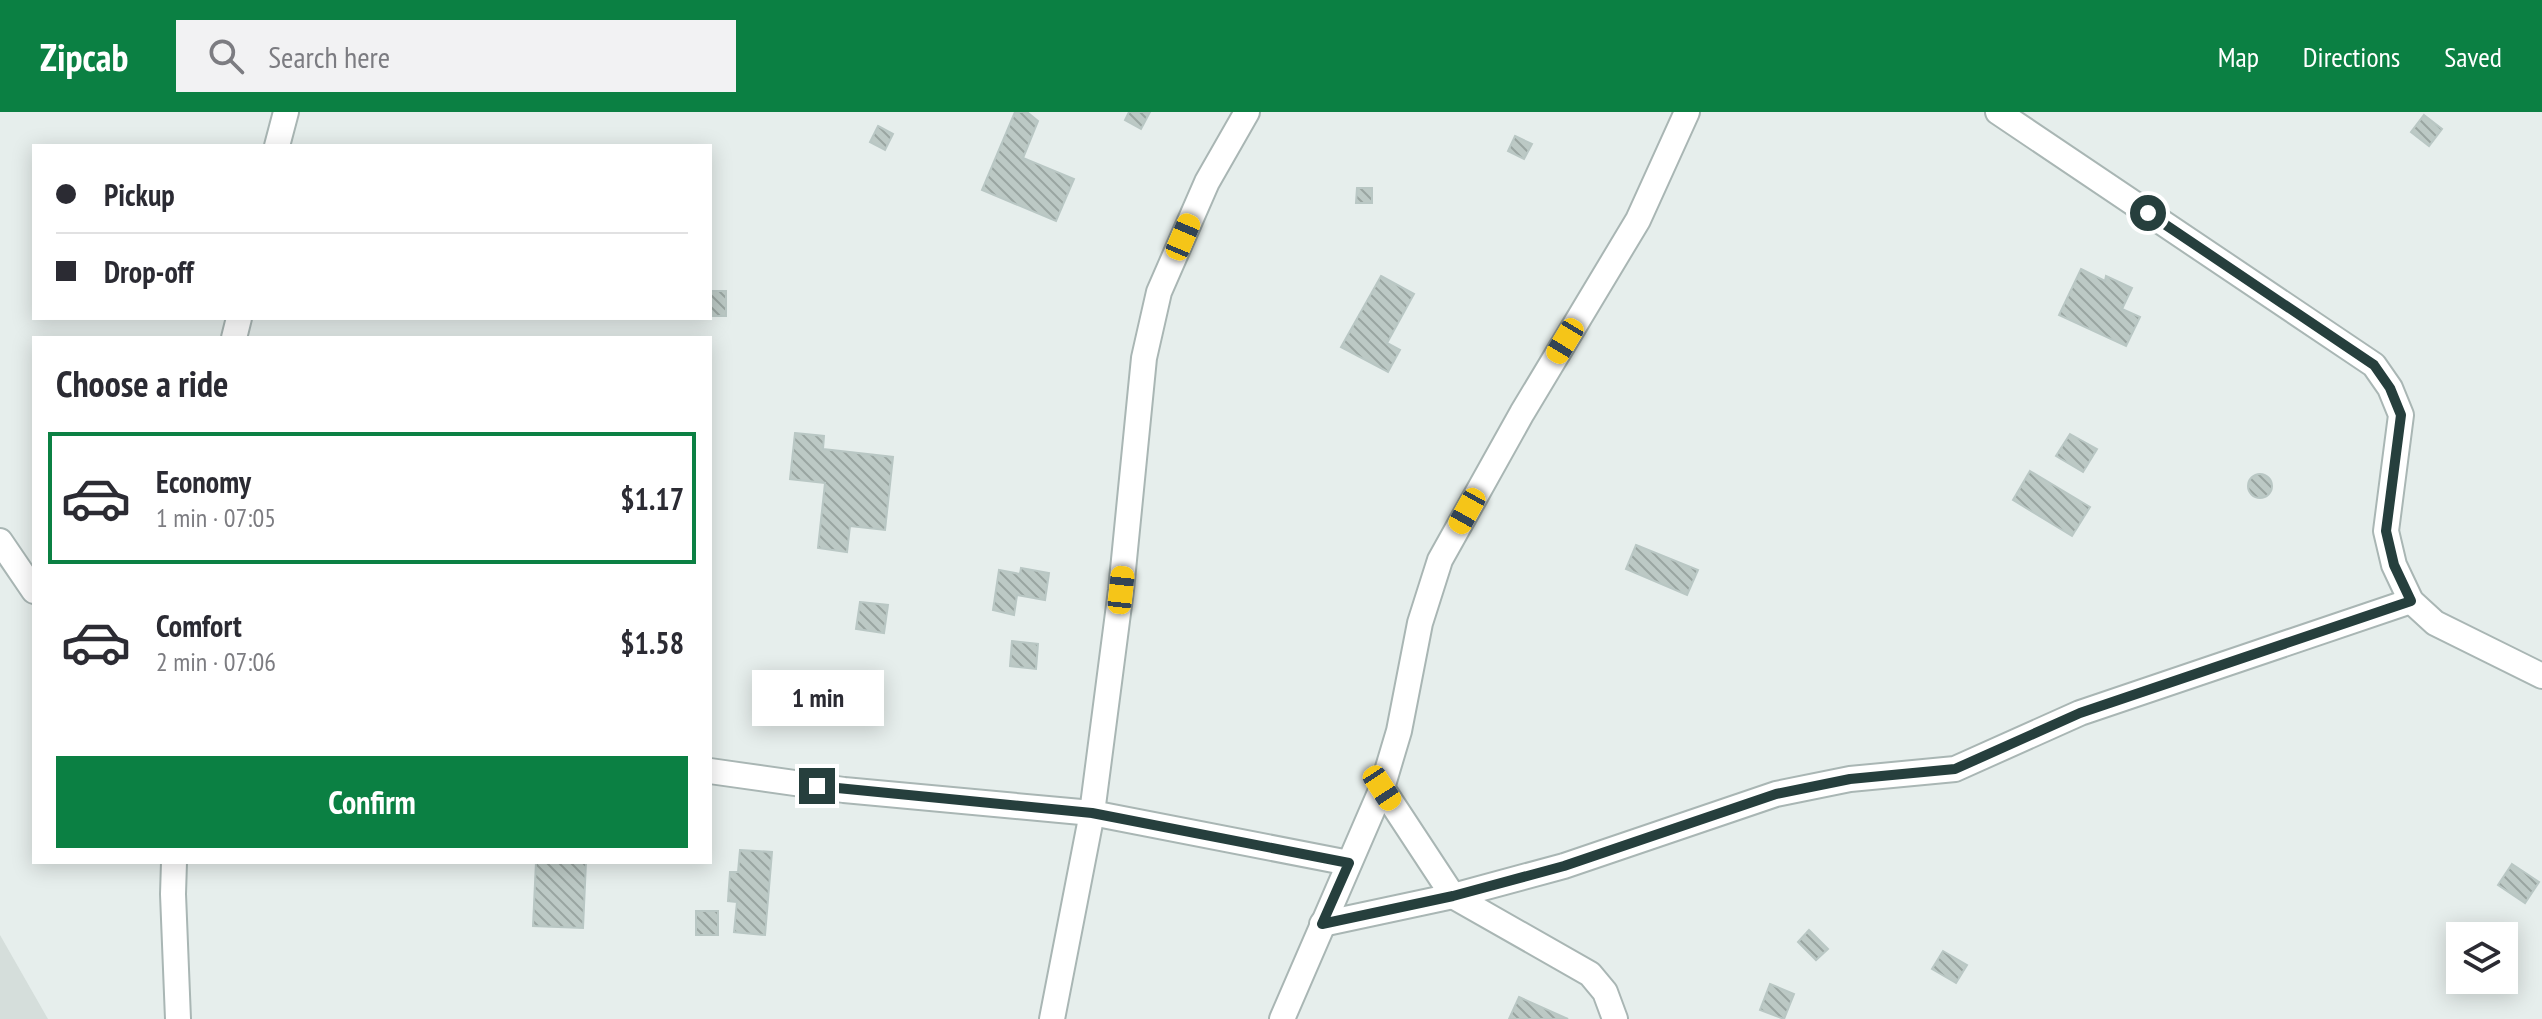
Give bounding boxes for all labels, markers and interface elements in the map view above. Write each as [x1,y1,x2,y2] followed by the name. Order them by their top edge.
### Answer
[176,20,736,92] search box
[40,32,128,81] text: Zipcab
[204,34,248,78] icon: search
[268,37,390,76] text: Search here
[2218,38,2259,75] text: Map
[2303,38,2400,75] text: Directions
[2444,38,2502,75] text: Saved
[104,175,175,214] text: Pickup
[2130,195,2166,231] route start
[1163,210,1203,264] car
[104,252,194,291] text: Drop-off
[1542,314,1588,368] car
[56,360,228,407] text: Choose a ride
[60,462,132,534] icon: car
[156,462,251,501] text: Economy
[620,479,684,518] text: $1.17
[1445,484,1489,538] car
[156,501,276,534] text: 1 min · 07:05
[1107,565,1135,615] car
[60,606,132,678] icon: car
[156,606,242,645] text: Comfort
[620,623,684,662] text: $1.58
[156,645,276,678] text: 2 min · 07:06
[751,670,883,726] callout: 1 min
[792,681,844,714] text: 1 min
[56,756,688,848] button: Confirm
[1359,761,1405,815] car
[799,768,835,804] route end
[2446,922,2518,994] map controls
[2446,922,2518,994] button: layers

